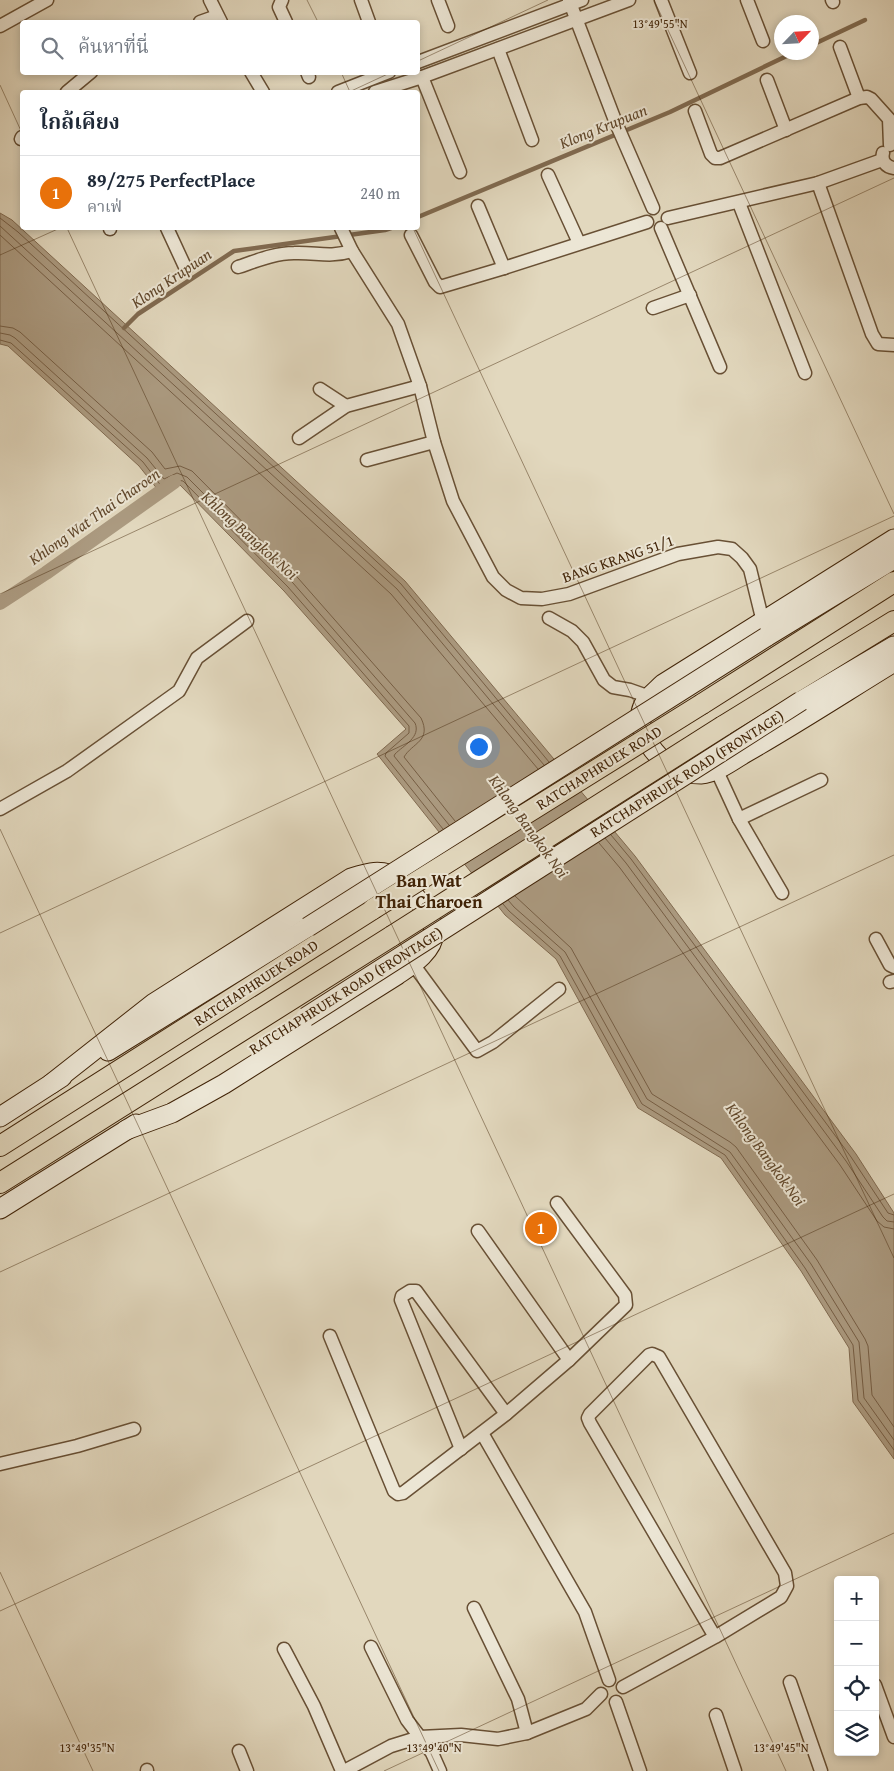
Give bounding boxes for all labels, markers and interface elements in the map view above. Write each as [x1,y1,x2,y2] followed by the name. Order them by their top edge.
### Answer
[632,15,688,32] text: 13°49'55"N
[774,15,819,60] north arrow
[20,20,420,75] search box
[78,32,149,60] text: ค้นหาที่นี่
[38,34,66,62] icon: search
[555,98,650,155] water label: Klong Krupuan
[40,106,120,137] text: ใกล้เคียง
[87,166,255,194] text: 89/275 PerfectPlace
[52,181,60,205] text: 1
[360,181,400,205] text: 240 m
[87,194,122,218] text: คาเฟ่
[125,242,216,314] water label: Klong Krupuan
[23,462,165,571] water label: Khlong Wat Thai Charoen
[196,484,304,585] water label: Khlong Bangkok Noi
[559,530,677,587] street label: BANG KRANG 51/1
[586,705,788,842] street label: RATCHAPHRUEK ROAD (FRONTAGE)
[532,720,666,815] street label: RATCHAPHRUEK ROAD
[466,734,492,760] your location
[483,769,575,883] water label: Khlong Bangkok Noi
[375,867,483,915] district label: Ban Wat Thai Charoen
[245,922,447,1059] street label: RATCHAPHRUEK ROAD (FRONTAGE)
[189,934,322,1031] street label: RATCHAPHRUEK ROAD
[720,1097,812,1211] water label: Khlong Bangkok Noi
[525,1209,557,1247] pin: 1
[834,1576,879,1756] map controls
[834,1576,879,1621] button: +
[834,1621,879,1666] button: −
[834,1666,879,1711] button: locate
[834,1711,879,1756] button: layers
[59,1739,115,1756] text: 13°49'35"N
[406,1739,462,1756] text: 13°49'40"N
[753,1739,809,1756] text: 13°49'45"N

